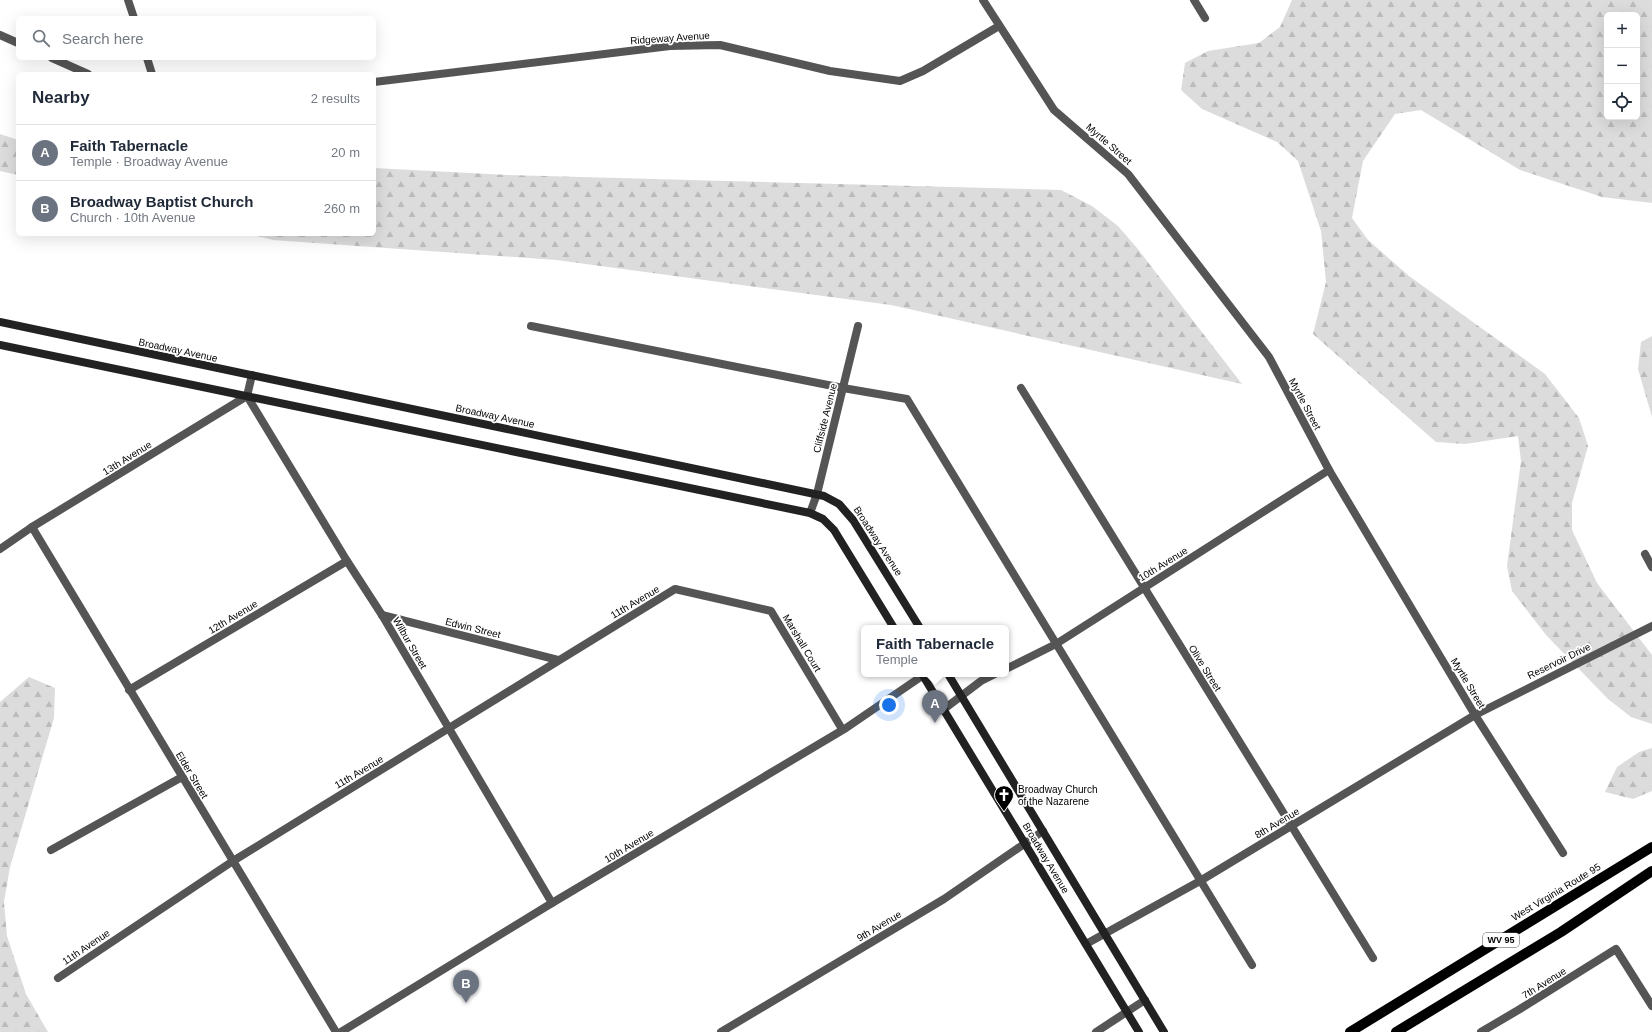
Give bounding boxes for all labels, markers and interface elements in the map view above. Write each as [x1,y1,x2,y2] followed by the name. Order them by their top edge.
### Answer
[1604,12,1640,120] map controls
[1604,12,1640,48] button: +
[16,16,376,60] search box
[30,27,52,49] icon: search
[62,30,144,47] text: Search here
[630,30,711,46] street label: Ridgeway Avenue
[1604,48,1640,84] button: −
[1604,84,1640,120] button: locate
[32,88,90,107] text: Nearby
[311,91,360,106] text: 2 results
[1084,121,1134,167] street label: Myrtle Street
[70,137,188,154] text: Faith Tabernacle
[40,145,50,160] text: A
[331,145,360,160] text: 20 m
[70,154,228,169] text: Temple · Broadway Avenue
[70,193,253,210] text: Broadway Baptist Church
[40,201,50,216] text: B
[324,201,360,216] text: 260 m
[70,210,196,225] text: Church · 10th Avenue
[138,336,219,364] street label: Broadway Avenue
[1287,376,1323,432] street label: Myrtle Street
[811,382,839,454] street label: Cliffside Avenue
[455,402,536,430] street label: Broadway Avenue
[101,438,154,477] street label: 13th Avenue
[851,504,905,578] street label: Broadway Avenue
[1137,544,1190,583] street label: 10th Avenue
[609,583,662,621] street label: 11th Avenue
[206,598,260,636] street label: 12th Avenue
[781,612,824,674] street label: Marshall Court
[391,615,429,671] street label: Wilbur Street
[444,616,502,640] street label: Edwin Street
[861,625,1009,677] popup
[876,635,994,652] text: Faith Tabernacle
[1526,641,1593,681] street label: Reservoir Drive
[1186,643,1224,693] street label: Olive Street
[876,652,918,667] text: Temple
[1449,656,1487,710] street label: Myrtle Street
[922,690,948,723] pin: A
[879,695,899,715] your location
[174,750,210,801] street label: Elder Street
[333,753,386,791] street label: 11th Avenue
[993,784,1015,812] church icon: Broadway Church of the Nazarene
[1018,784,1097,807] place label: Broadway Church of the Nazarene
[1253,805,1302,841] street label: 8th Avenue
[1021,821,1072,896] street label: Broadway Avenue
[602,827,656,865] street label: 10th Avenue
[1509,861,1603,923] street label: West Virginia Route 95
[855,908,904,944] street label: 9th Avenue
[60,927,112,967] street label: 11th Avenue
[1483,933,1519,947] road number: WV 95
[1520,965,1568,1001] street label: 7th Avenue
[453,970,479,1003] pin: B

